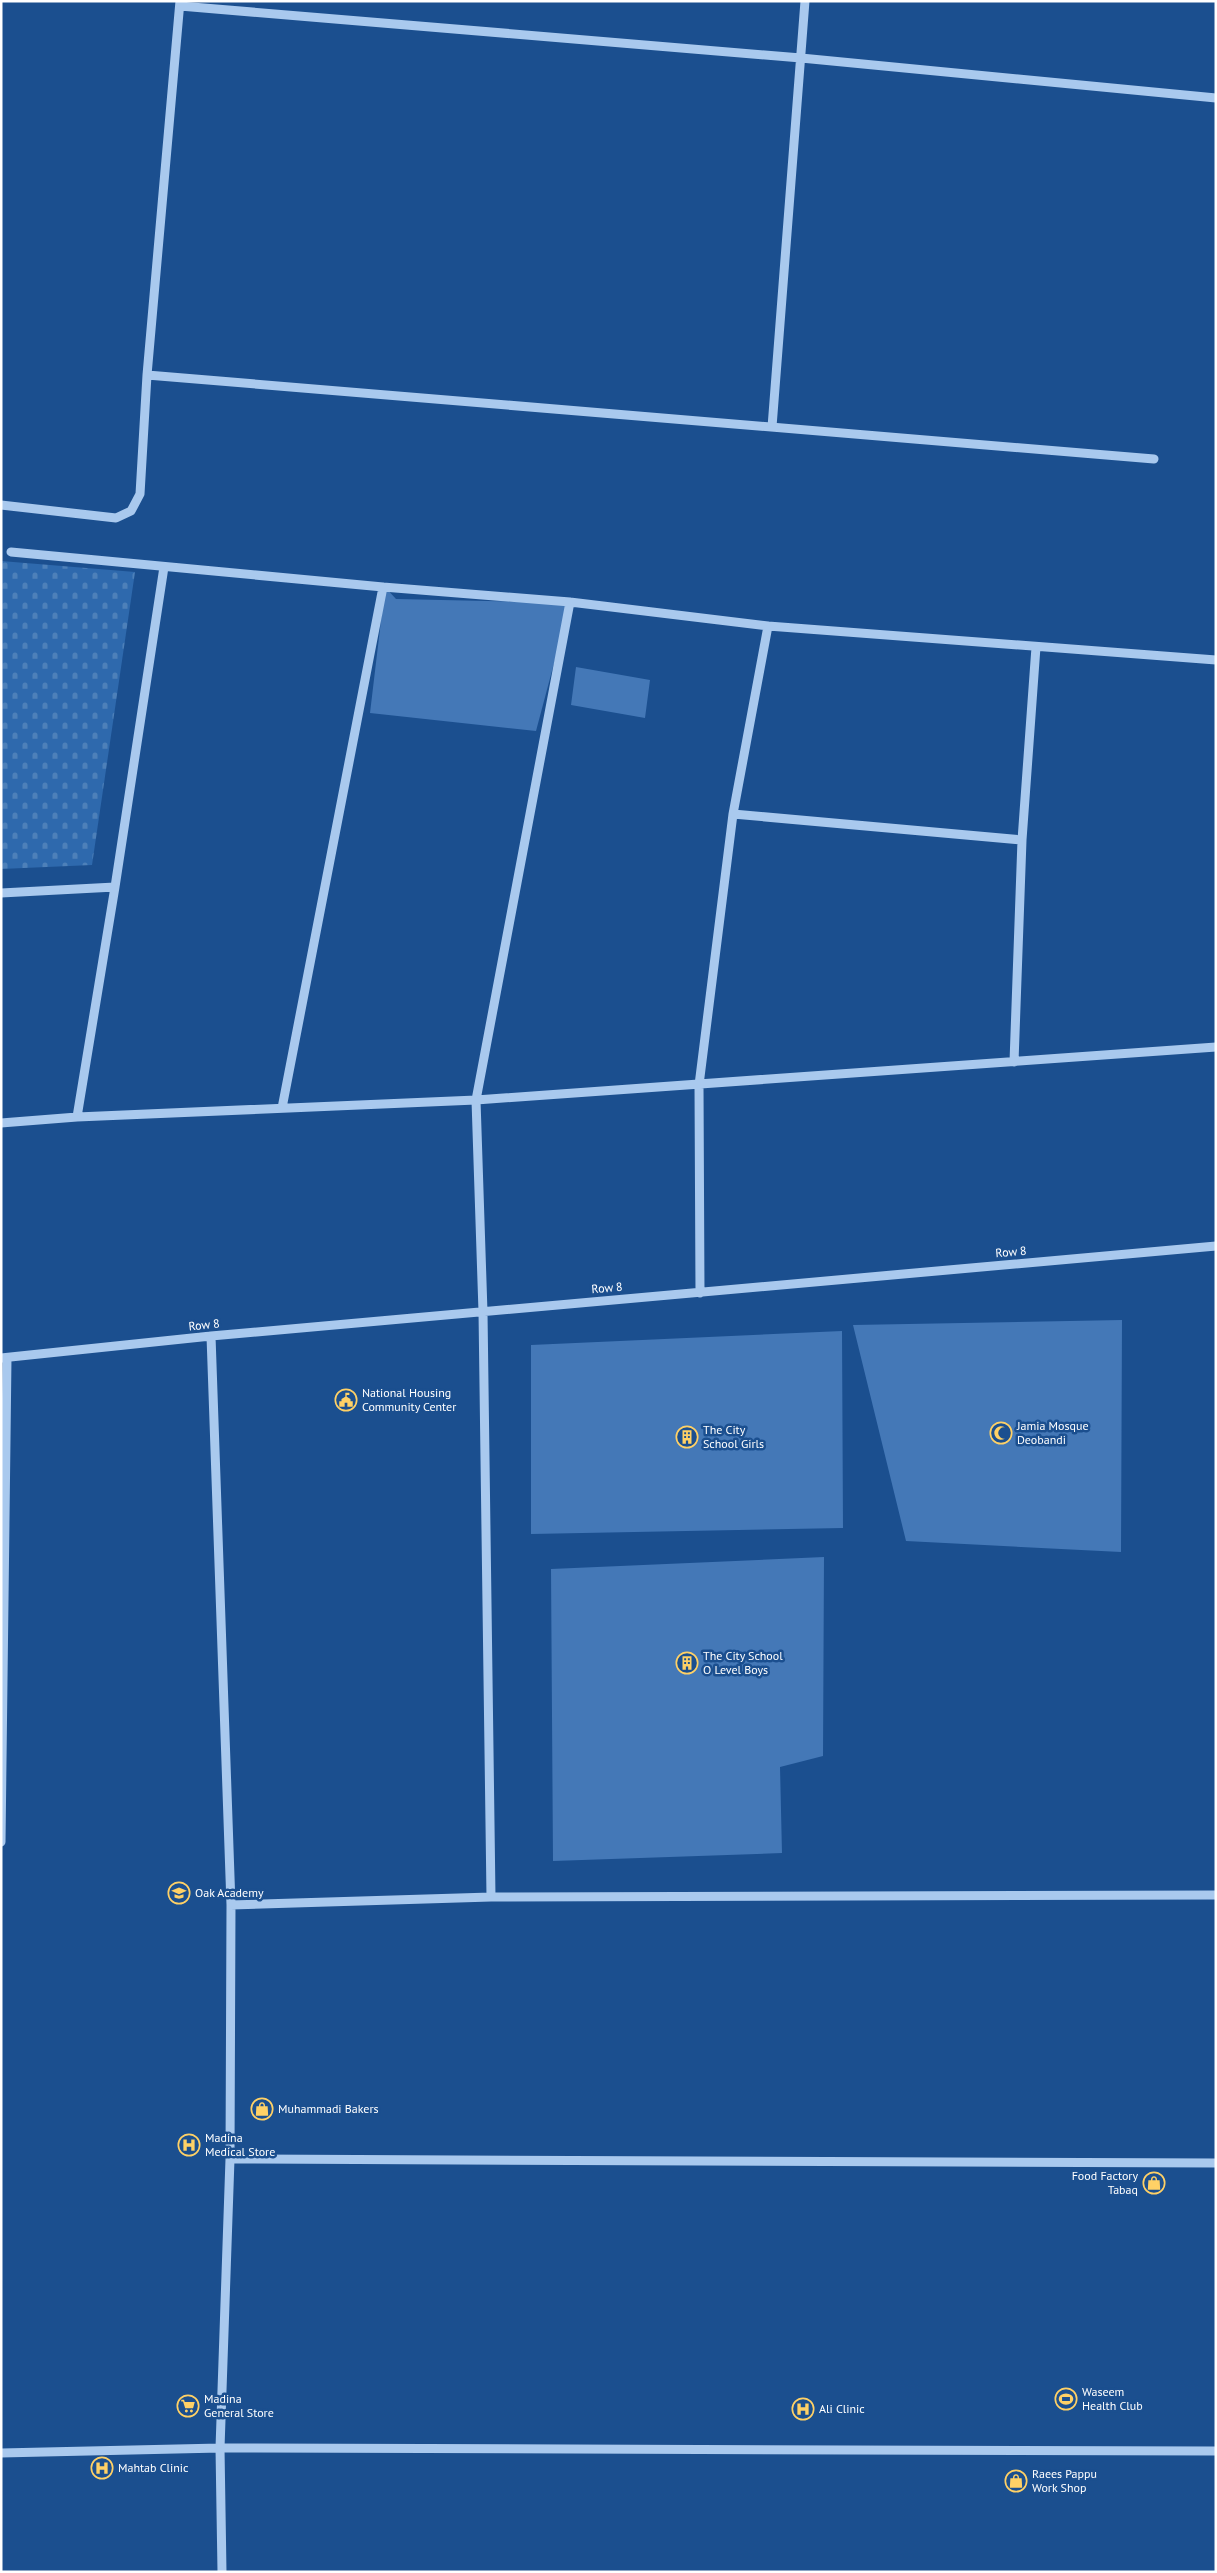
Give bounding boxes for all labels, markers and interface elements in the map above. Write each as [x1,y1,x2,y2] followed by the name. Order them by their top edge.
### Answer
[995,1243,1027,1260] street label: Row 8
[591,1279,623,1296] street label: Row 8
[188,1315,220,1334] street label: Row 8
[362,1385,456,1414] place label: National Housing Community Center
[334,1388,358,1412] public building icon: National Housing Community Center
[1016,1418,1089,1447] place label: Jamia Mosque Deobandi
[989,1421,1013,1445] mosque icon: Jamia Mosque Deobandi
[703,1422,764,1451] place label: The City School Girls
[675,1425,699,1449] building icon: The City School Girls
[703,1648,783,1677] place label: The City School O Level Boys
[675,1651,699,1675] building icon: The City School O Level Boys
[167,1881,191,1905] school or university icon: Oak Academy
[195,1885,264,1900] place label: Oak Academy
[250,2097,274,2121] shop icon: Muhammadi Bakers
[278,2101,379,2116] place label: Muhammadi Bakers
[205,2130,275,2159] place label: Madina Medical Store
[177,2133,201,2157] hospital icon: Madina Medical Store
[1072,2168,1138,2197] place label: Food Factory Tabaq
[1142,2171,1166,2195] shop icon: Food Factory Tabaq
[1082,2384,1143,2413] place label: Waseem Health Club
[1054,2387,1078,2411] sports icon: Waseem Health Club
[204,2391,274,2420] place label: Madina General Store
[176,2394,200,2418] supermarket icon: Madina General Store
[791,2397,815,2421] hospital icon: Ali Clinic
[819,2401,865,2416] place label: Ali Clinic
[90,2456,114,2480] hospital icon: Mahtab Clinic
[118,2460,189,2475] place label: Mahtab Clinic
[1032,2466,1097,2495] place label: Raees Pappu Work Shop
[1004,2469,1028,2493] shop icon: Raees Pappu Work Shop

